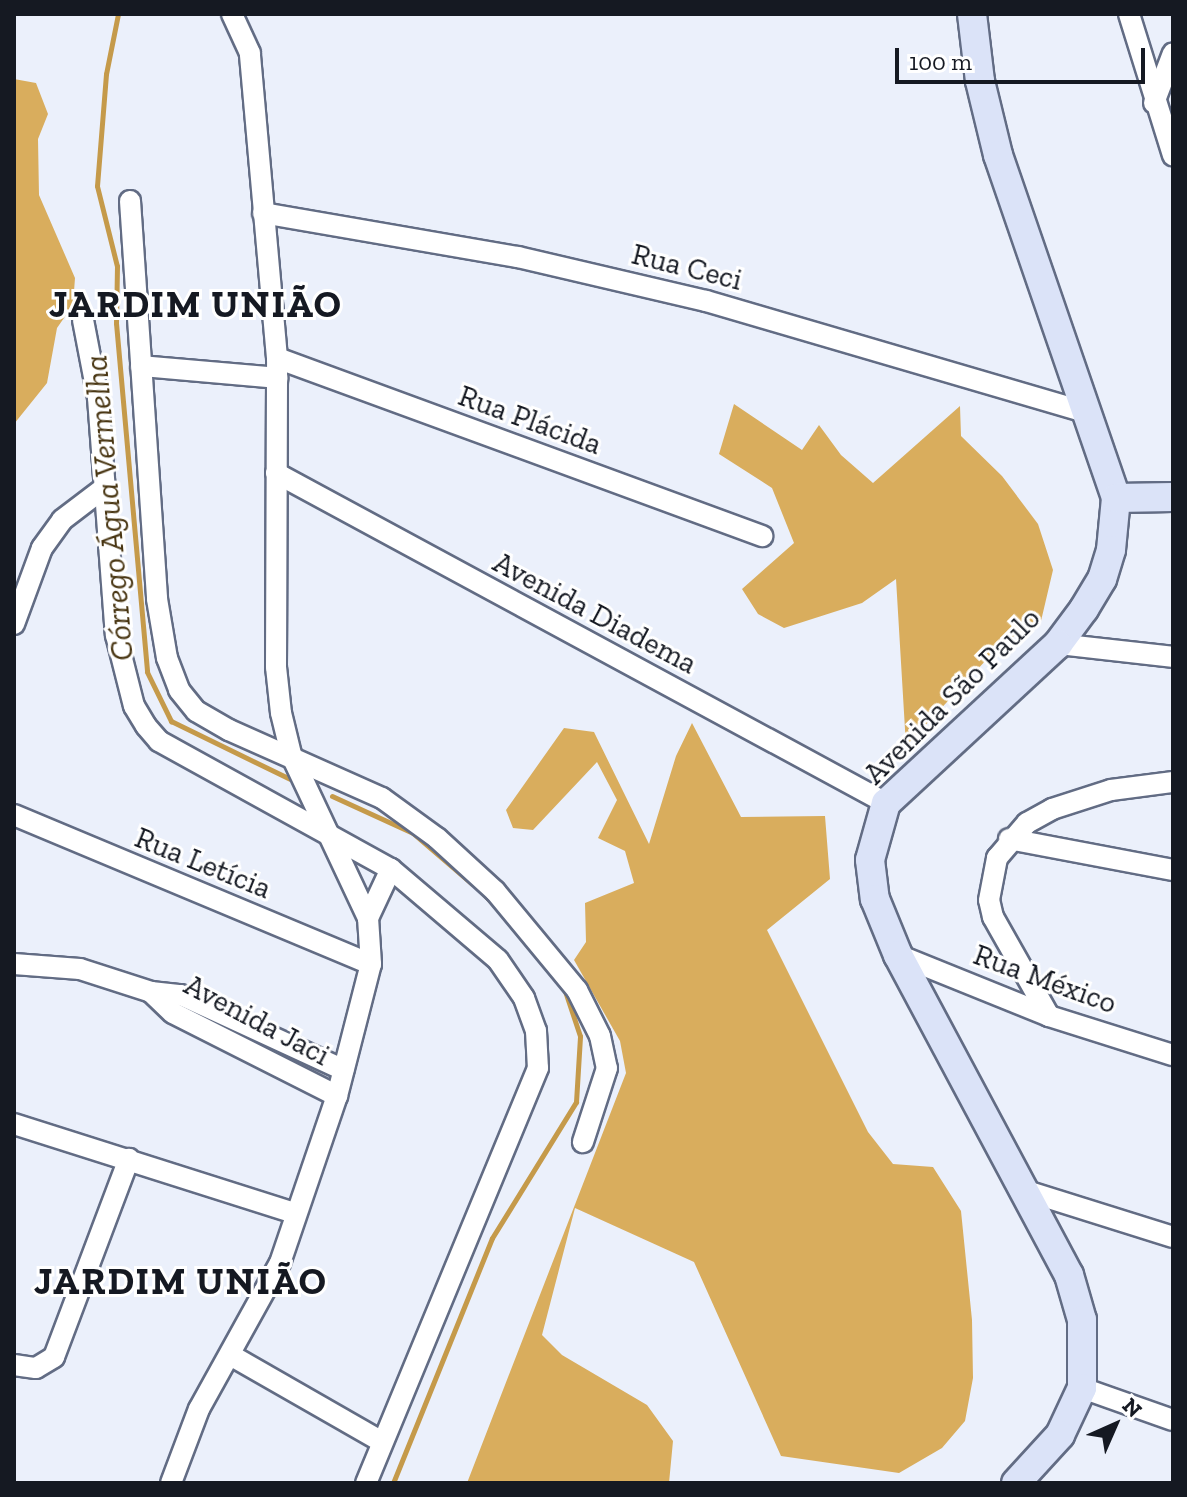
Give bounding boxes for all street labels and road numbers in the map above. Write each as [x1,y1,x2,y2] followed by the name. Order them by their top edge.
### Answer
[628,236,746,298] street label: Rua Ceci
[454,378,606,462] street label: Rua Plácida
[487,544,703,682] street label: Avenida Diadema
[856,600,1048,792] street label: Avenida São Paulo
[130,819,276,907] street label: Rua Letícia
[969,937,1121,1021] street label: Rua México
[178,967,336,1073] street label: Avenida Jaci

